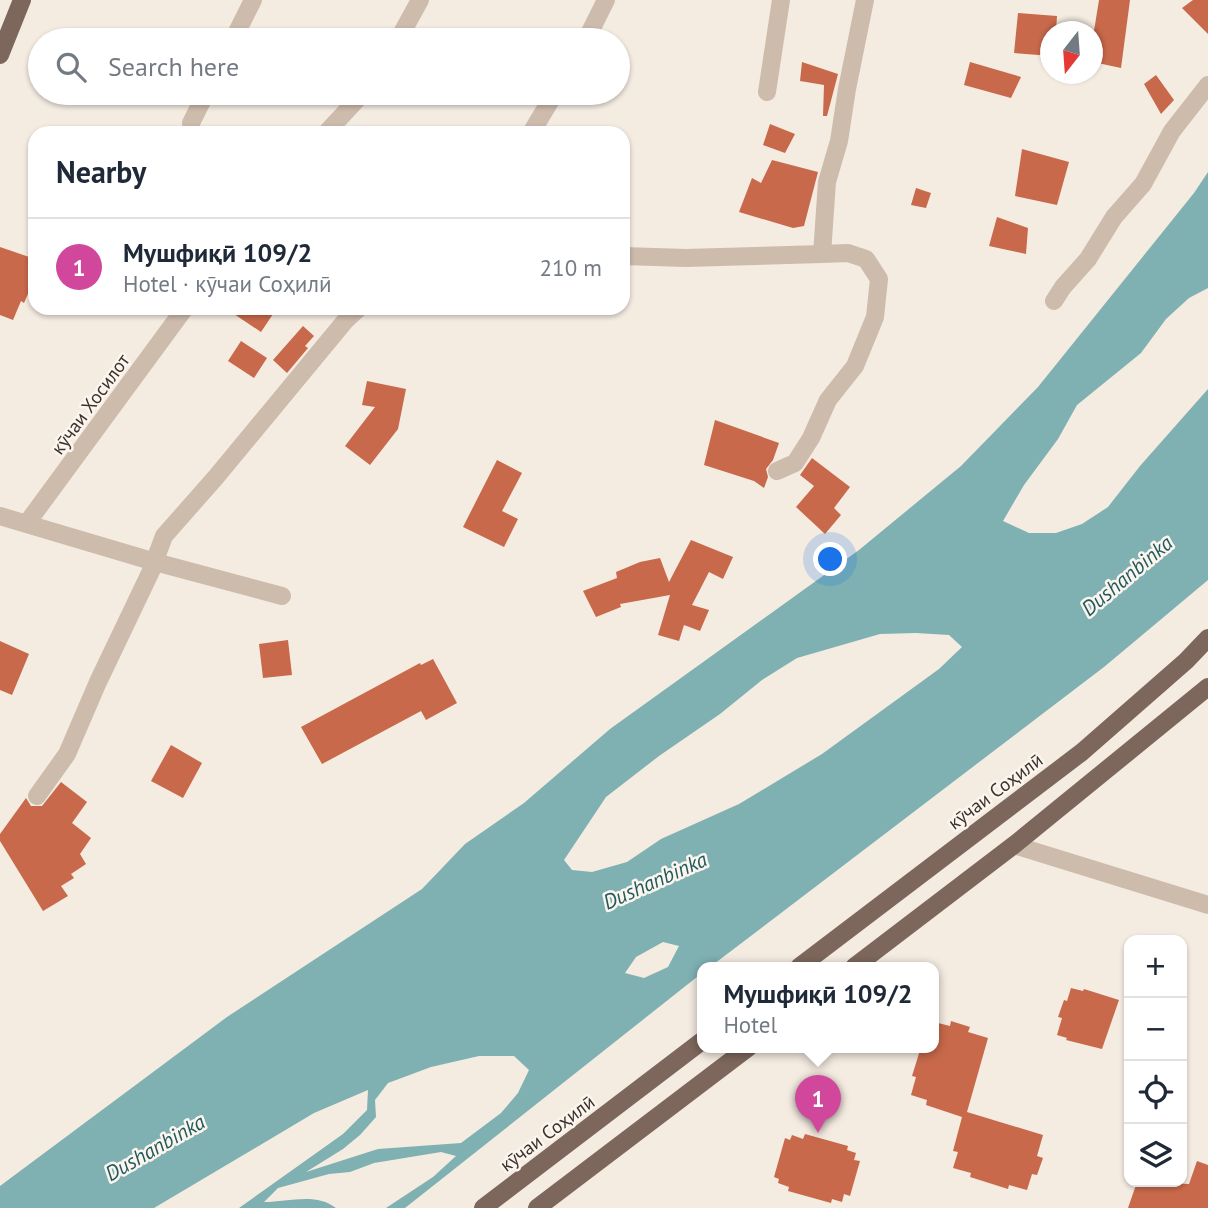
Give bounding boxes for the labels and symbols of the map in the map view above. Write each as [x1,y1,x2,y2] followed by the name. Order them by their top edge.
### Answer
[1040,21,1103,84] north arrow
[45,349,135,459] street label: кӯчаи Хосилот
[1076,529,1178,622] water label: Dushanbinka
[813,542,847,576] your location
[943,748,1047,834] street label: кӯчаи Соҳилӣ
[599,845,712,915] water label: Dushanbinka
[795,1075,841,1133] pin: 1
[495,1090,599,1176] street label: кӯчаи Соҳилӣ
[100,1108,210,1187] water label: Dushanbinka

